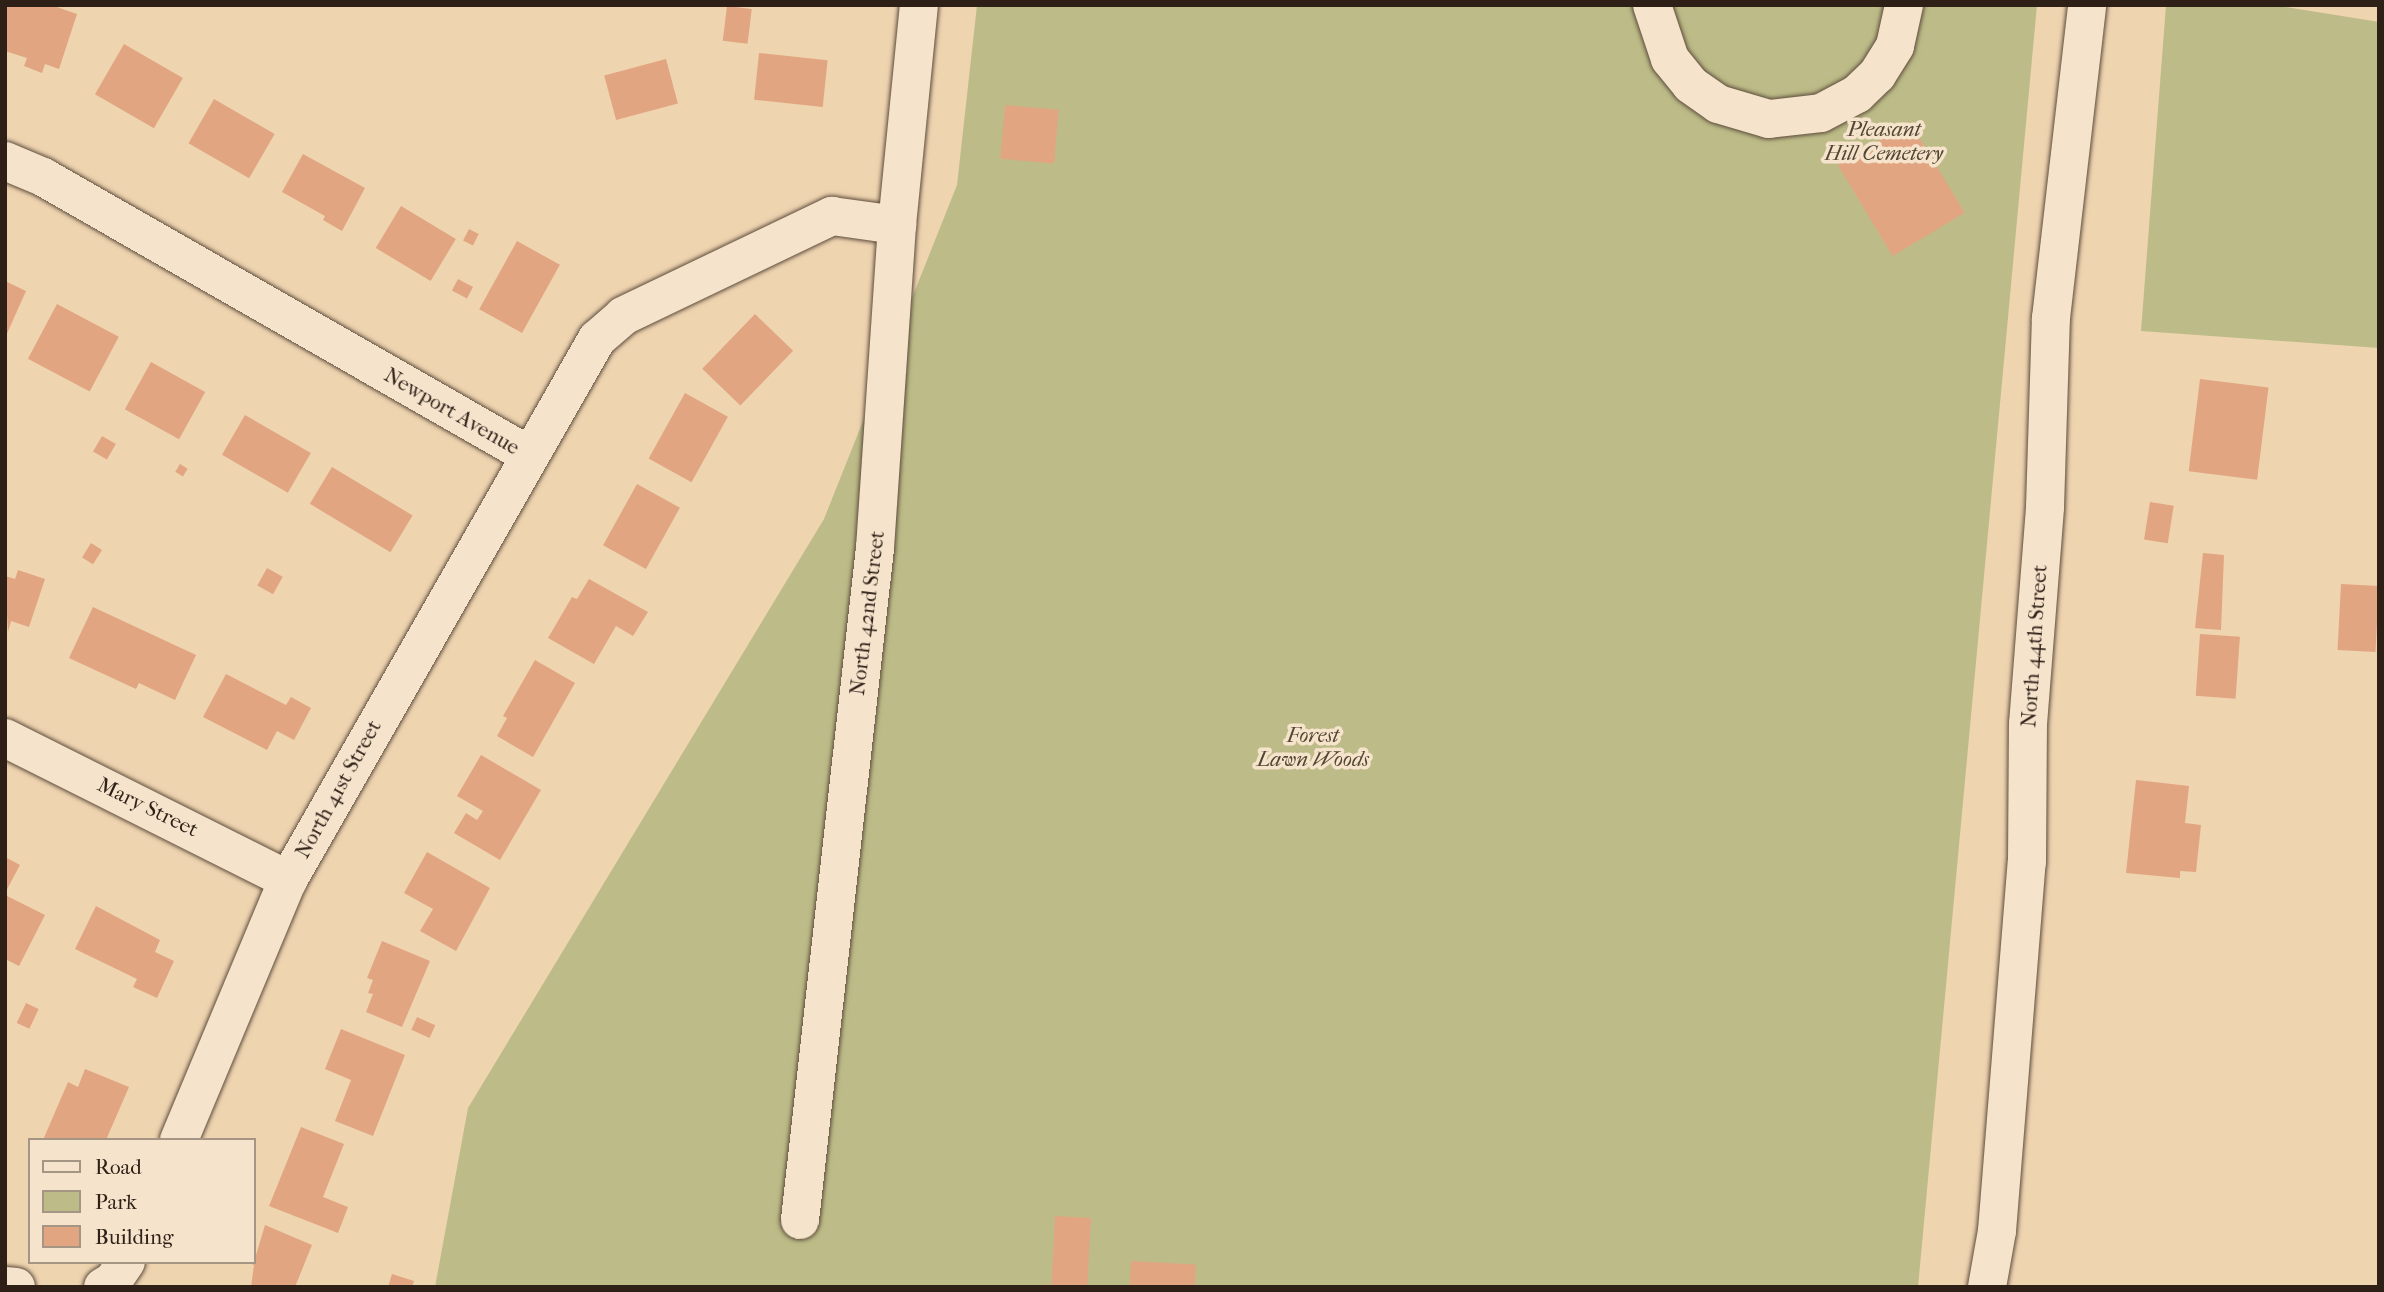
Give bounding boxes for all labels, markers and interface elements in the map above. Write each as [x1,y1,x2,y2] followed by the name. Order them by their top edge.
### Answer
[1825,116,1943,166] park label: Pleasant Hill Cemetery
[380,362,524,460] street label: Newport Avenue
[844,529,890,697] street label: North 42nd Street
[2016,564,2052,728] street label: North 44th Street
[290,716,386,862] street label: North 41st Street
[1257,722,1369,772] park label: Forest Lawn Woods
[94,772,202,842] street label: Mary Street
[28,1138,256,1264] legend
[95,1155,142,1179] text: Road
[95,1190,137,1214] text: Park
[95,1225,173,1249] text: Building

